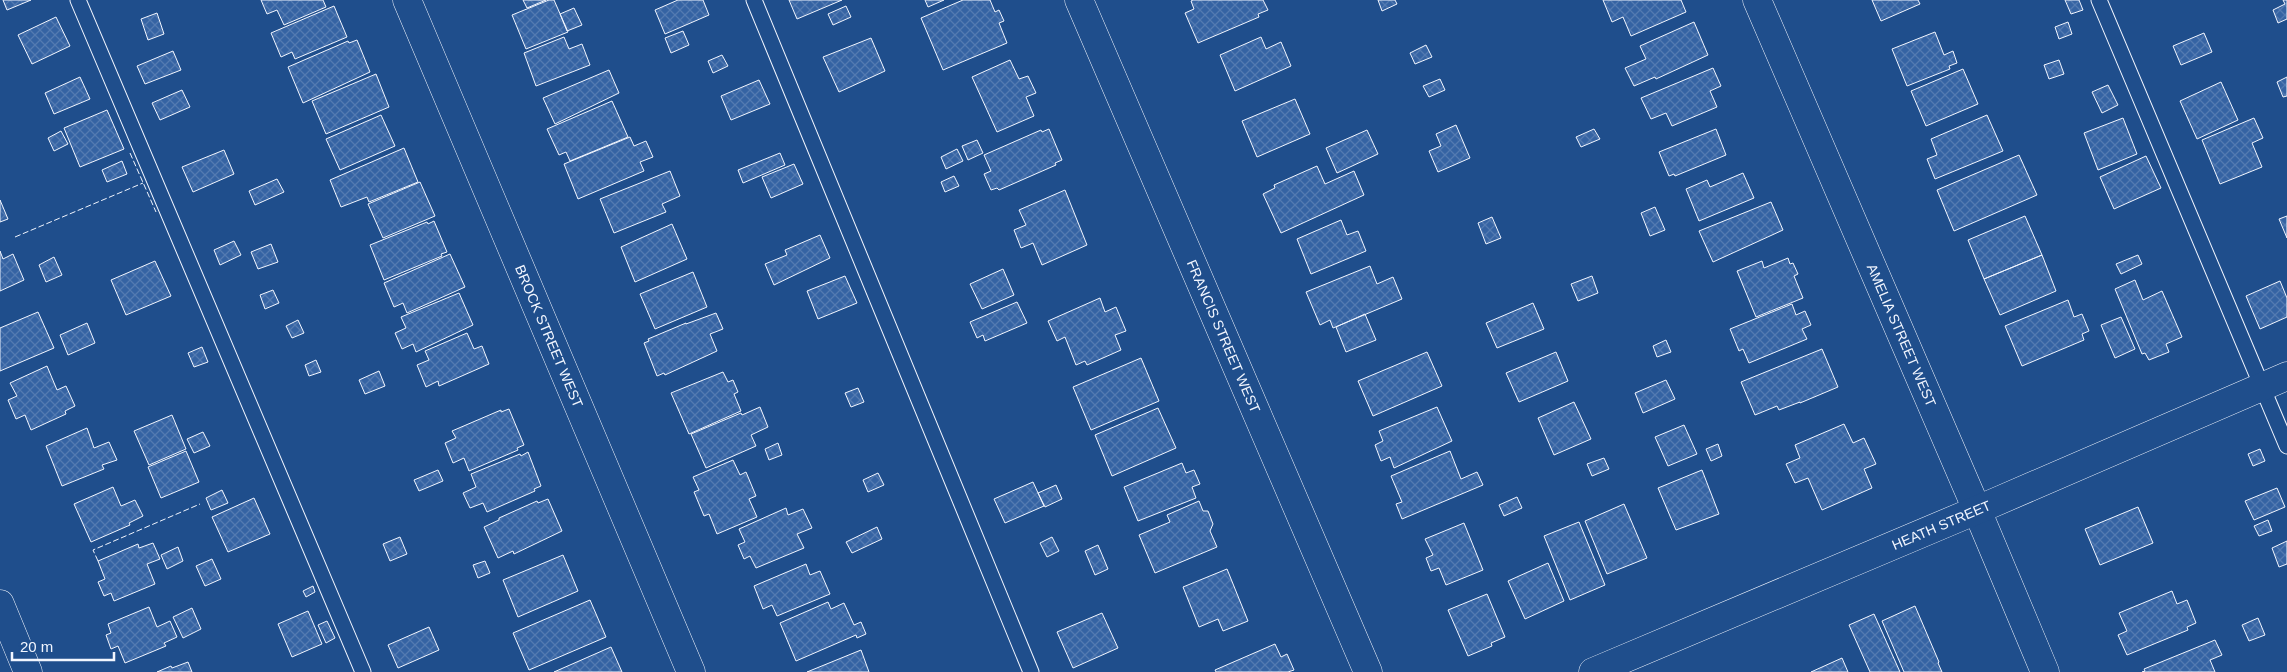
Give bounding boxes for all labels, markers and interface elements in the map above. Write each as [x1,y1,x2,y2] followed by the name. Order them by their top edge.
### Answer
[1184,257,1264,415] street label: FRANCIS STREET WEST
[1864,261,1940,409] street label: AMELIA STREET WEST
[512,263,586,410] street label: BROCK STREET WEST
[1889,497,1993,553] street label: HEATH STREET
[12,630,115,662] scale bar
[20,638,53,655] text: 20 m

